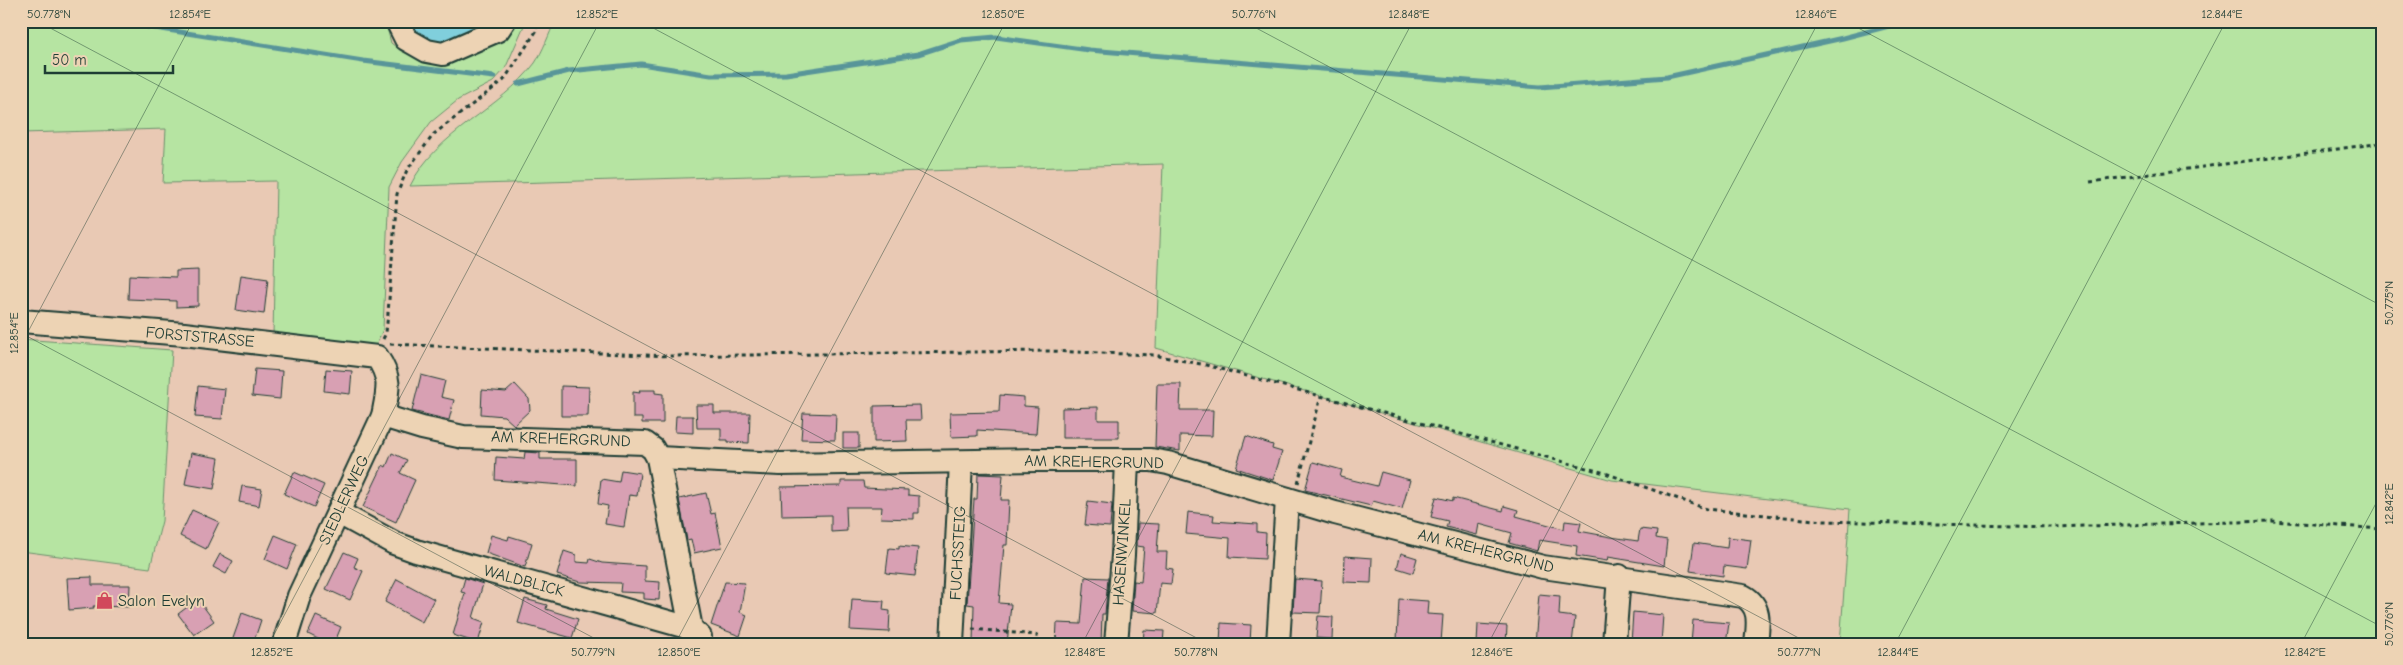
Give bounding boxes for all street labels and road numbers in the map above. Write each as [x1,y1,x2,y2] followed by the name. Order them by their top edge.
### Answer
[145,323,256,351] street label: FORSTSTRASSE
[491,428,631,450] street label: AM KREHERGRUND
[315,452,373,548] street label: SIEDLERWEG
[1024,452,1164,472] street label: AM KREHERGRUND
[1109,498,1135,606] street label: HASENWINKEL
[947,505,969,601] street label: FUCHSSTEIG
[1416,525,1556,577] street label: AM KREHERGRUND
[482,562,566,600] street label: WALDBLICK

